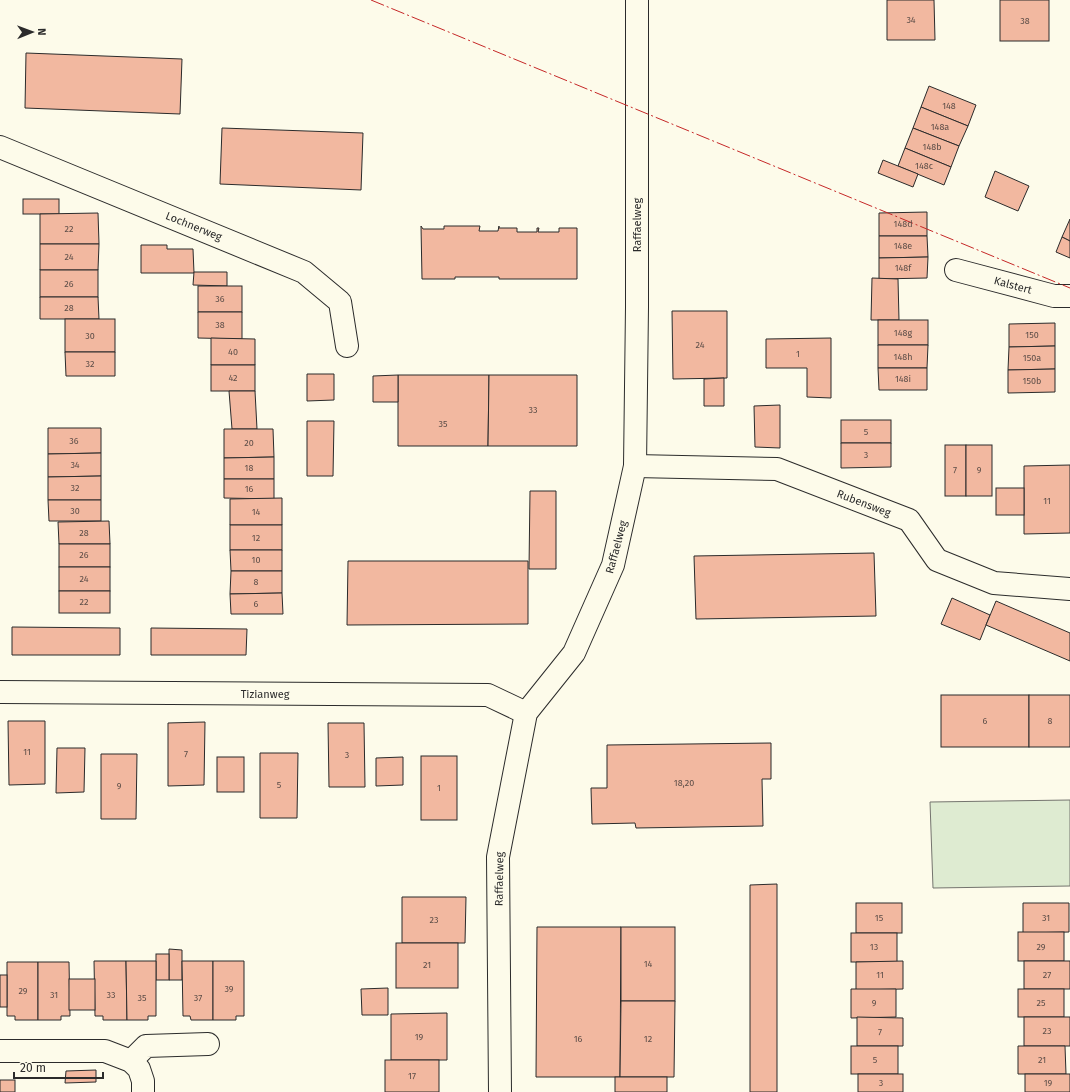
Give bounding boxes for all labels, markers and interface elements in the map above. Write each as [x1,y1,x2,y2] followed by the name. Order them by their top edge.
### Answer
[12,12,52,52] north arrow
[906,15,916,25] house number: 34
[1020,16,1030,26] house number: 38
[35,28,48,36] text: N
[942,101,956,111] house number: 148
[931,122,949,132] house number: 148a
[923,142,942,152] house number: 148b
[915,161,934,171] house number: 148c
[631,197,644,252] street label: Raffaelweg
[164,209,224,244] street label: Lochnerweg
[893,219,913,229] house number: 148d
[65,224,73,234] house number: 22
[894,241,912,251] house number: 148e
[64,252,74,262] house number: 24
[895,263,912,273] house number: 148f
[993,274,1033,297] street label: Kalstert
[64,279,74,289] house number: 26
[215,294,225,304] house number: 36
[64,303,74,313] house number: 28
[215,320,225,330] house number: 38
[894,328,912,338] house number: 148g
[1025,330,1039,340] house number: 150
[85,331,95,341] house number: 30
[695,340,705,350] house number: 24
[228,347,238,357] house number: 40
[796,349,800,359] house number: 1
[894,352,912,362] house number: 148h
[1023,353,1041,363] house number: 150a
[86,359,94,369] house number: 32
[228,373,238,383] house number: 42
[895,374,911,384] house number: 148i
[1023,376,1041,386] house number: 150b
[529,405,537,415] house number: 33
[438,419,448,429] house number: 35
[864,427,869,437] house number: 5
[69,436,79,446] house number: 36
[244,438,254,448] house number: 20
[864,450,868,460] house number: 3
[70,460,80,470] house number: 34
[245,463,253,473] house number: 18
[953,465,957,475] house number: 7
[977,465,982,475] house number: 9
[71,483,79,493] house number: 32
[245,484,254,494] house number: 16
[835,487,893,520] street label: Rubensweg
[1043,496,1051,506] house number: 11
[70,506,80,516] house number: 30
[252,507,261,517] house number: 14
[603,519,630,575] street label: Raffaelweg
[79,528,89,538] house number: 28
[252,533,260,543] house number: 12
[79,550,89,560] house number: 26
[252,555,260,565] house number: 10
[79,574,89,584] house number: 24
[254,577,259,587] house number: 8
[80,597,88,607] house number: 22
[254,599,259,609] house number: 6
[241,688,290,701] street label: Tizianweg
[983,716,988,726] house number: 6
[1048,716,1053,726] house number: 8
[23,747,31,757] house number: 11
[184,749,188,759] house number: 7
[345,750,349,760] house number: 3
[674,778,694,788] house number: 18,20
[277,780,282,790] house number: 5
[117,781,122,791] house number: 9
[437,783,441,793] house number: 1
[493,851,506,906] street label: Raffaelweg
[875,913,884,923] house number: 15
[1042,913,1050,923] house number: 31
[430,915,438,925] house number: 23
[870,942,878,952] house number: 13
[1036,942,1046,952] house number: 29
[644,959,653,969] house number: 14
[423,960,431,970] house number: 21
[876,970,884,980] house number: 11
[1043,970,1051,980] house number: 27
[224,984,234,994] house number: 39
[18,986,28,996] house number: 29
[50,990,58,1000] house number: 31
[107,990,115,1000] house number: 33
[137,993,147,1003] house number: 35
[194,993,202,1003] house number: 37
[872,998,877,1008] house number: 9
[1037,998,1046,1008] house number: 25
[1043,1026,1051,1036] house number: 23
[878,1027,882,1037] house number: 7
[415,1032,424,1042] house number: 19
[574,1034,583,1044] house number: 16
[644,1034,652,1044] house number: 12
[14,1054,103,1080] scale bar
[873,1055,878,1065] house number: 5
[1038,1055,1046,1065] house number: 21
[20,1061,46,1075] text: 20 m
[408,1071,416,1081] house number: 17
[879,1078,883,1088] house number: 3
[1044,1078,1053,1088] house number: 19

